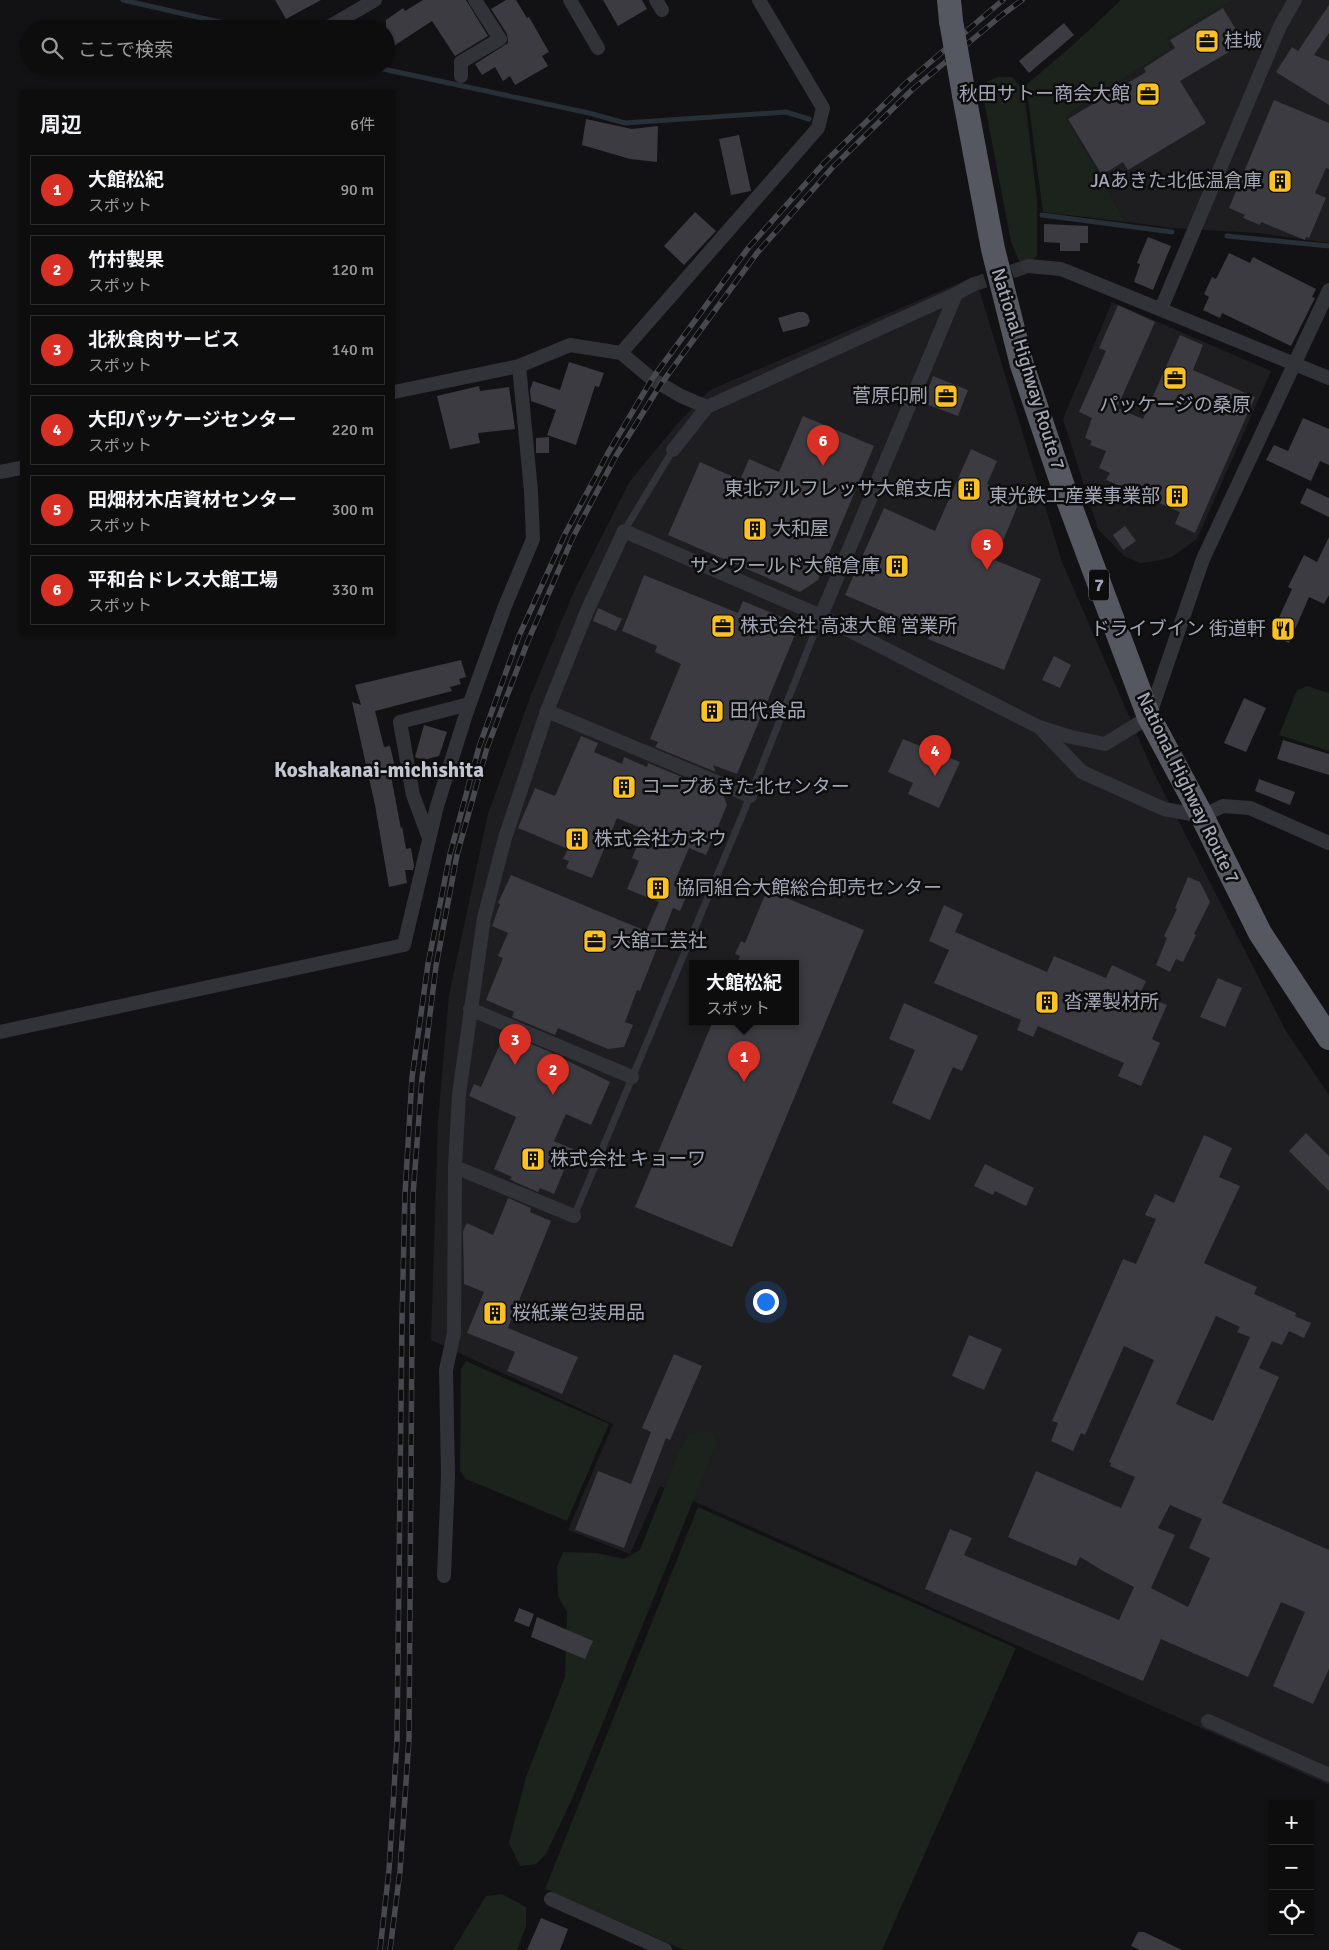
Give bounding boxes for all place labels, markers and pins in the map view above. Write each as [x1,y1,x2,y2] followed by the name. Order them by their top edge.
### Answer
[1194,28,1220,54] office icon: 桂城
[1224,29,1262,53] place label: 桂城
[1135,81,1161,107] office icon: 秋田サトー商会大館
[959,82,1130,106] place label: 秋田サトー商会大館
[1267,168,1293,194] building icon: JAあきた北低温倉庫
[1090,169,1262,193] place label: JAあきた北低温倉庫
[1162,365,1188,391] office icon: パッケージの桑原
[933,383,959,409] office icon: 菅原印刷
[852,384,928,408] place label: 菅原印刷
[1099,393,1251,417] place label: パッケージの桑原
[807,425,839,466] pin: 6
[956,476,982,502] building icon: 東北アルフレッサ大館支店
[724,477,952,501] place label: 東北アルフレッサ大館支店
[1164,483,1190,509] building icon: 東光鉄工産業事業部
[989,484,1160,508] place label: 東光鉄工産業事業部
[742,516,768,542] building icon: 大和屋
[772,517,829,541] place label: 大和屋
[971,529,1003,570] pin: 5
[884,553,910,579] building icon: サンワールド大館倉庫
[690,554,880,578] place label: サンワールド大館倉庫
[710,613,736,639] office icon: 株式会社 高速大館 営業所
[740,614,957,638] place label: 株式会社 高速大館 営業所
[1270,616,1296,642] restaurant icon: ドライブイン 街道軒
[1091,617,1266,641] place label: ドライブイン 街道軒
[699,698,725,724] building icon: 田代食品
[730,699,806,723] place label: 田代食品
[919,735,951,776] pin: 4
[611,774,637,800] building icon: コープあきた北センター
[642,775,850,799] place label: コープあきた北センター
[564,826,590,852] building icon: 株式会社カネウ
[594,827,727,851] place label: 株式会社カネウ
[645,875,671,901] building icon: 協同組合大館総合卸売センター
[676,876,942,900] place label: 協同組合大館総合卸売センター
[582,928,608,954] office icon: 大舘工芸社
[612,929,707,953] place label: 大舘工芸社
[1034,989,1060,1015] building icon: 沓澤製材所
[1064,990,1159,1014] place label: 沓澤製材所
[499,1024,531,1065] pin: 3
[728,1041,760,1082] pin: 1
[537,1054,569,1095] pin: 2
[520,1146,546,1172] building icon: 株式会社 キョーワ
[550,1147,706,1171] place label: 株式会社 キョーワ
[482,1300,508,1326] building icon: 桜紙業包装用品
[512,1301,645,1325] place label: 桜紙業包装用品

